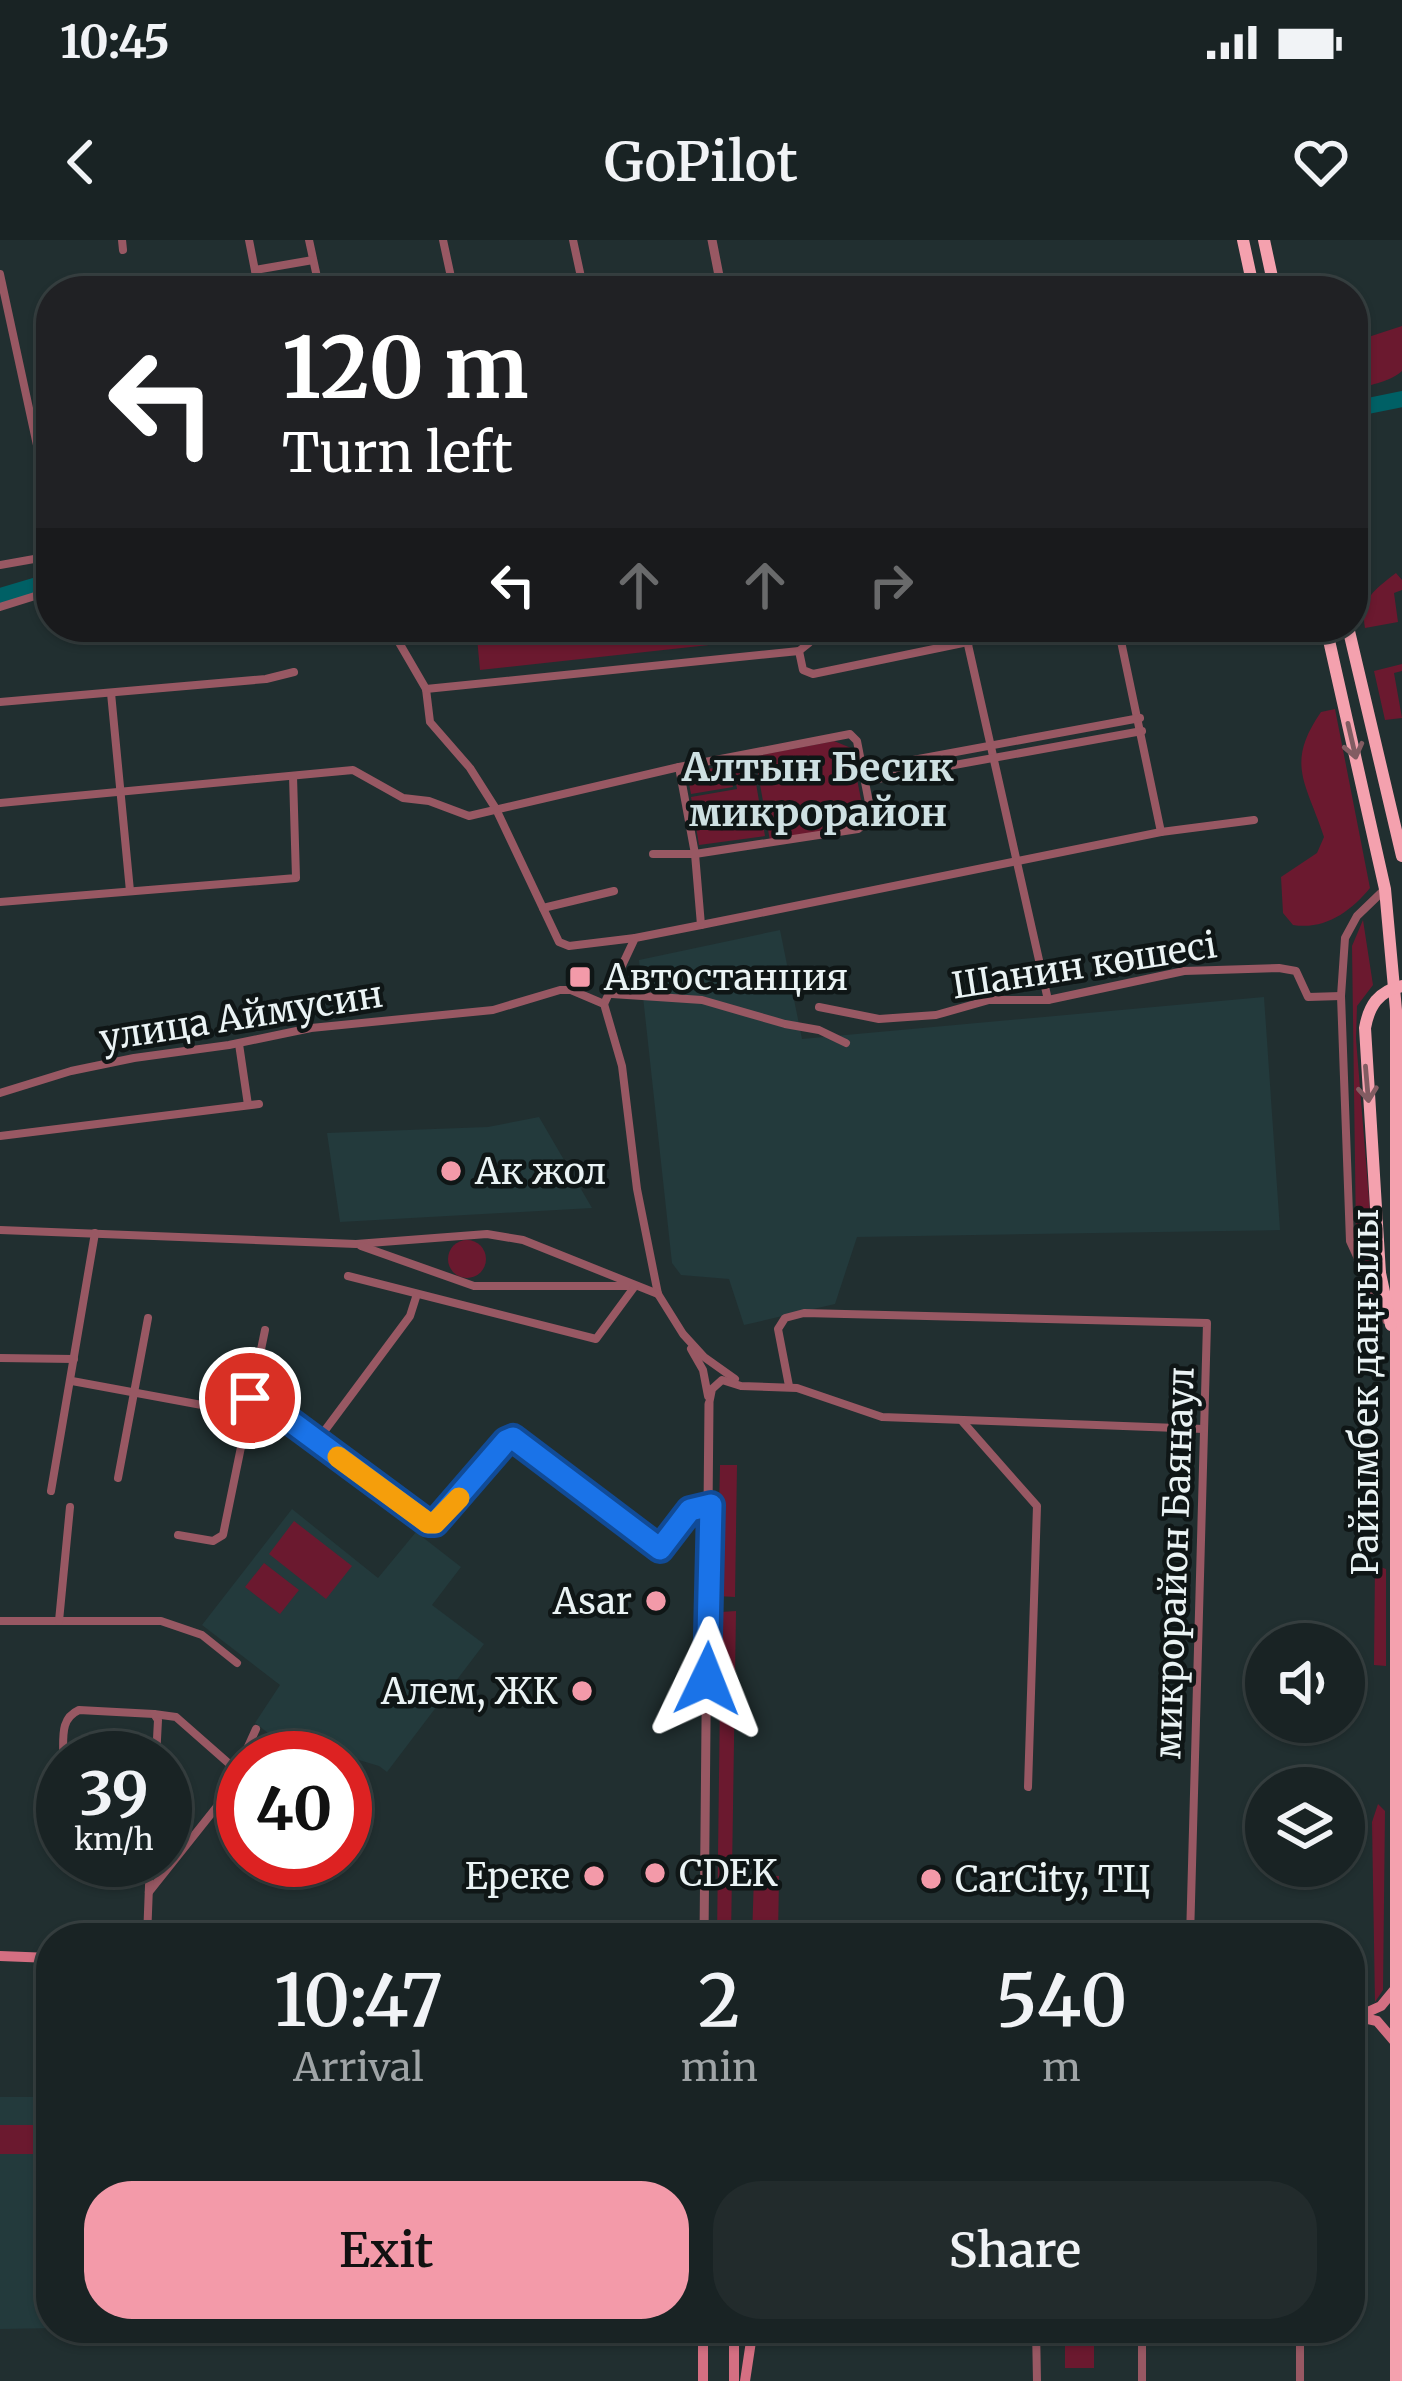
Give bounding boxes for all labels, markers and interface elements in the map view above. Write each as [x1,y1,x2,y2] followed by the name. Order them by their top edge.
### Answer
[60,14,170,70] text: 10:45
[604,128,798,196] text: GoPilot
[48,129,114,195] icon: back
[1288,129,1354,195] icon: heart
[282,315,529,421] text: 120 m
[84,324,240,480] icon: left
[282,419,513,487] text: Turn left
[480,552,546,618] icon: left
[606,552,672,618] icon: ahead
[732,552,798,618] icon: ahead
[858,552,924,618] icon: right
[1341,722,1364,760] one-way arrow
[681,743,954,837] district label: Алтын Бесик микрорайон
[948,922,1220,1009] street label: Шанин көшесі
[603,955,848,1000] place label: Автостанция
[567,964,593,990] marker: Автостанция
[96,972,386,1061] street label: улица Аймусин
[1356,1064,1379,1103] one-way arrow
[474,1149,606,1194] place label: Ак жол
[438,1158,464,1184] marker: Ак жол
[1343,1208,1388,1576] street label: Райымбек даңғылы
[199,1347,301,1449] pin
[217,1365,283,1431] icon: arrive
[1145,1366,1204,1760] street label: микрорайон Баянаул
[552,1579,632,1624] place label: Asar
[643,1588,669,1614] marker: Asar
[644,1616,770,1742] position arrow
[1245,1623,1365,1887] map controls
[1245,1623,1365,1743] button: sound
[380,1669,558,1714] place label: Алем, ЖК
[569,1678,595,1704] marker: Алем, ЖК
[216,1731,372,1887] speed limit sign: 40
[79,1756,149,1831] text: 39
[1245,1767,1365,1887] button: layers
[74,1820,154,1858] text: km/h
[679,1851,778,1896] place label: CDEK
[465,1854,570,1899] place label: Ереке
[955,1857,1151,1902] place label: CarCity, ТЦ
[642,1860,668,1886] marker: CDEK
[581,1863,607,1889] marker: Ереке
[918,1866,944,1892] marker: CarCity, ТЦ
[274,1955,443,2046] text: 10:47
[698,1955,741,2046] text: 2
[996,1955,1127,2046] text: 540
[293,2043,424,2092] text: Arrival
[681,2043,758,2092] text: min
[1042,2043,1081,2092] text: m
[84,2181,689,2319] button: Exit
[713,2181,1317,2319] button: Share

